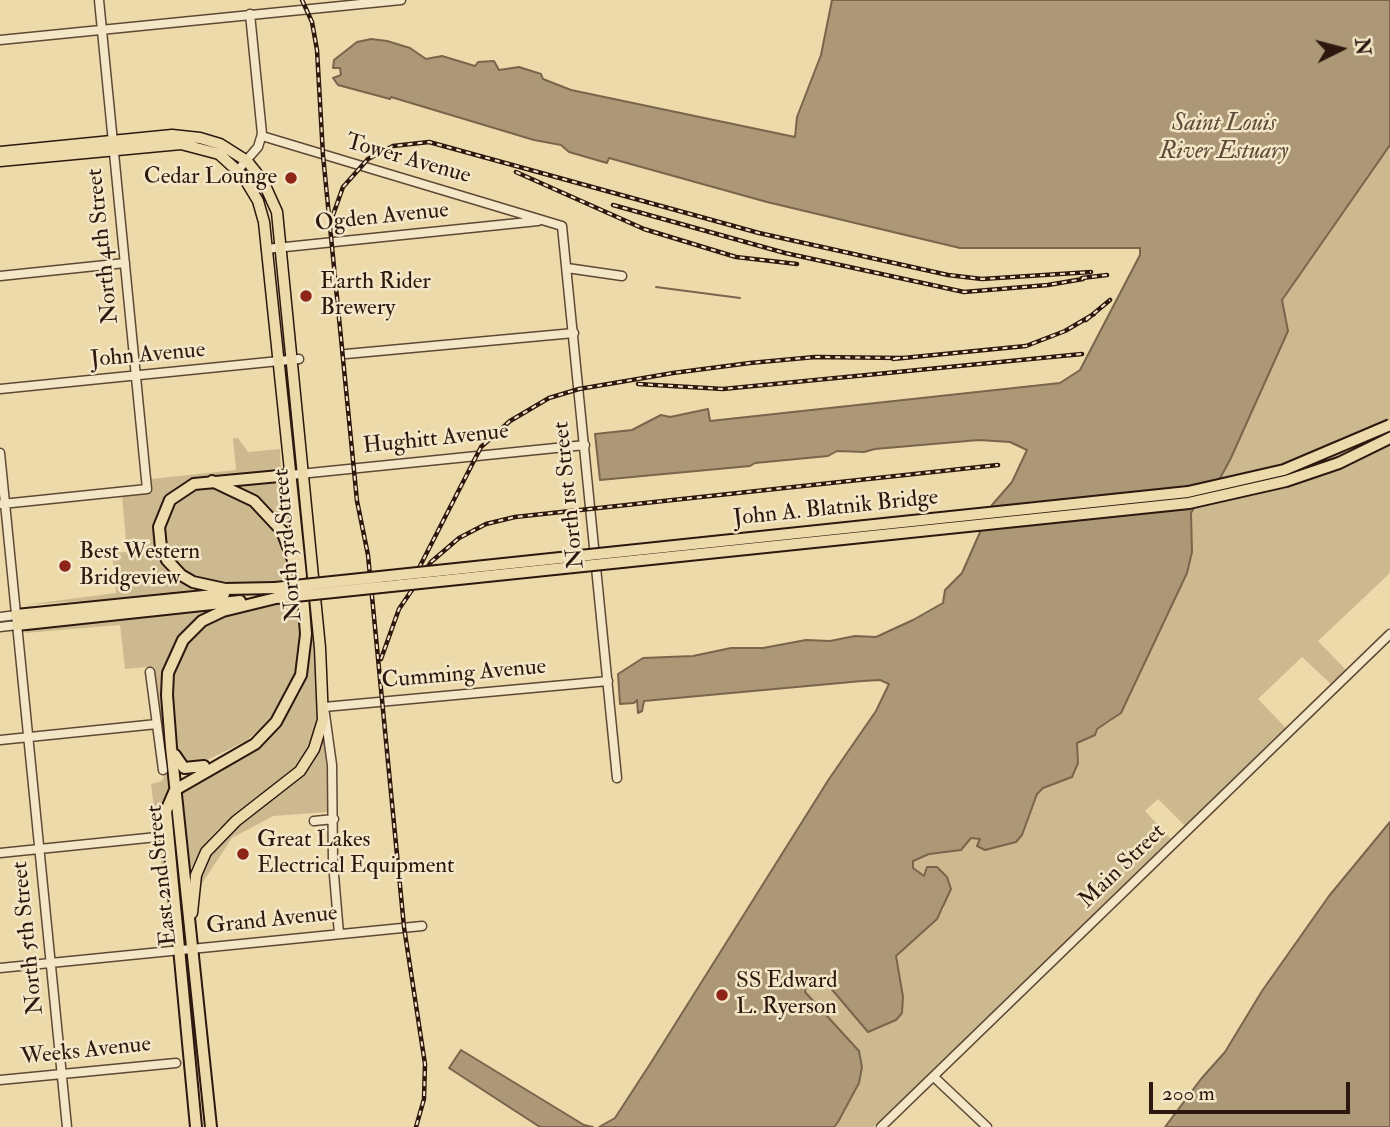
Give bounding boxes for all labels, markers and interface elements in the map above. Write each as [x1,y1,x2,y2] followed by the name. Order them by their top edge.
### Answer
[1306,14,1376,84] north arrow
[1349,37,1375,57] text: N
[1160,111,1288,167] water label: Saint Louis River Estuary
[342,129,474,191] street label: Tower Avenue
[144,164,277,192] place label: Cedar Lounge
[82,167,126,325] street label: North 4th Street
[283,170,299,186] marker: Cedar Lounge
[314,197,450,239] street label: Ogden Avenue
[320,269,431,323] place label: Earth Rider Brewery
[298,288,314,304] marker: Earth Rider Brewery
[89,337,207,375] street label: John Avenue
[362,419,510,461] street label: Hughitt Avenue
[549,420,591,570] street label: North 1st Street
[269,468,309,622] street label: North 3rd Street
[732,485,940,533] street label: John A. Blatnik Bridge
[79,539,200,593] place label: Best Western Bridgeview
[57,558,73,574] marker: Best Western Bridgeview
[381,654,547,696] street label: Cumming Avenue
[142,803,184,947] street label: East 2nd Street
[1074,819,1172,915] street label: Main Street
[257,827,454,881] place label: Great Lakes Electrical Equipment
[235,846,251,862] marker: Great Lakes Electrical Equipment
[7,860,51,1016] street label: North 5th Street
[205,900,339,942] street label: Grand Avenue
[736,968,838,1022] place label: SS Edward L. Ryerson
[714,987,730,1003] marker: SS Edward L. Ryerson
[20,1031,152,1073] street label: Weeks Avenue
[1152,1068,1353,1112] scale bar
[1162,1080,1215,1107] text: 200 m

